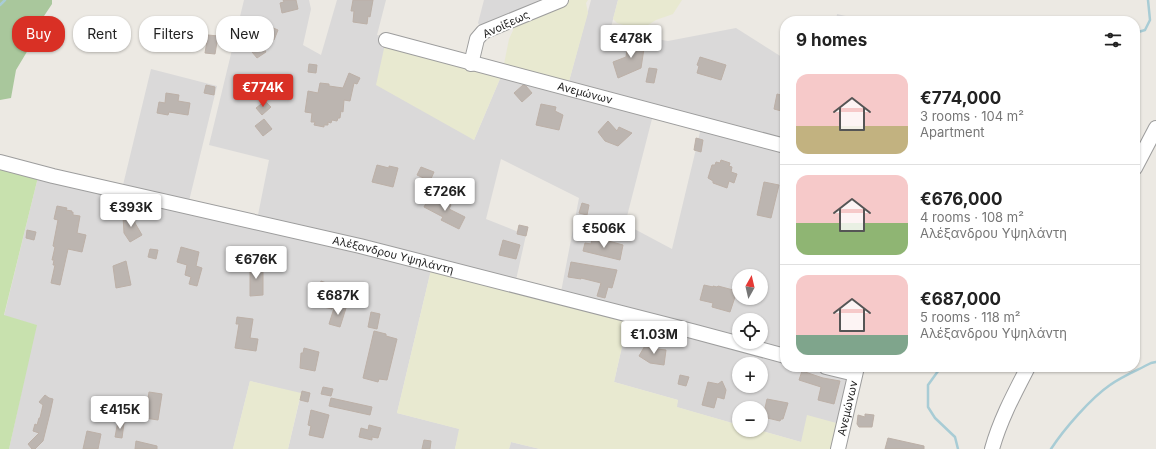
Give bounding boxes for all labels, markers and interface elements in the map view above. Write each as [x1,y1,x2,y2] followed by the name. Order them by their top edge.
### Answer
[480,7,532,41] street label: Ανοίξεως
[12,16,65,52] chip: Buy
[73,16,131,52] chip: Rent
[139,16,208,52] chip: Filters
[216,16,274,52] chip: New
[603,25,659,59] pin: €478K
[1102,29,1124,51] icon: filters
[610,30,652,46] text: €478K
[796,30,867,50] text: 9 homes
[235,74,291,108] pin: €774K
[242,79,284,95] text: €774K
[556,79,615,107] street label: Ανεμώνων
[920,88,1001,108] text: €774,000
[828,90,876,138] icon: home
[920,108,1024,124] text: 3 rooms · 104 m²
[920,124,985,140] text: Apartment
[417,178,473,212] pin: €726K
[424,183,466,199] text: €726K
[920,189,1002,209] text: €676,000
[828,191,876,239] icon: home
[103,194,159,228] pin: €393K
[109,199,153,215] text: €393K
[920,209,1024,225] text: 4 rooms · 108 m²
[576,215,632,249] pin: €506K
[582,220,626,236] text: €506K
[920,225,1067,241] text: Αλέξανδρου Υψηλάντη
[331,233,455,277] street label: Αλέξανδρου Υψηλάντη
[228,246,284,280] pin: €676K
[235,251,277,267] text: €676K
[732,269,768,305] north arrow
[732,269,768,437] map controls
[310,282,366,316] pin: €687K
[317,287,359,303] text: €687K
[920,289,1001,309] text: €687,000
[828,291,876,339] icon: home
[920,309,1021,325] text: 5 rooms · 118 m²
[732,313,768,349] button: locate
[621,321,687,355] pin: €1.03M
[920,325,1067,341] text: Αλέξανδρου Υψηλάντη
[630,326,678,342] text: €1.03M
[732,357,768,393] button: +
[834,379,861,437] street label: Ανεμώνων
[92,396,148,430] pin: €415K
[100,401,140,417] text: €415K
[732,401,768,437] button: −

